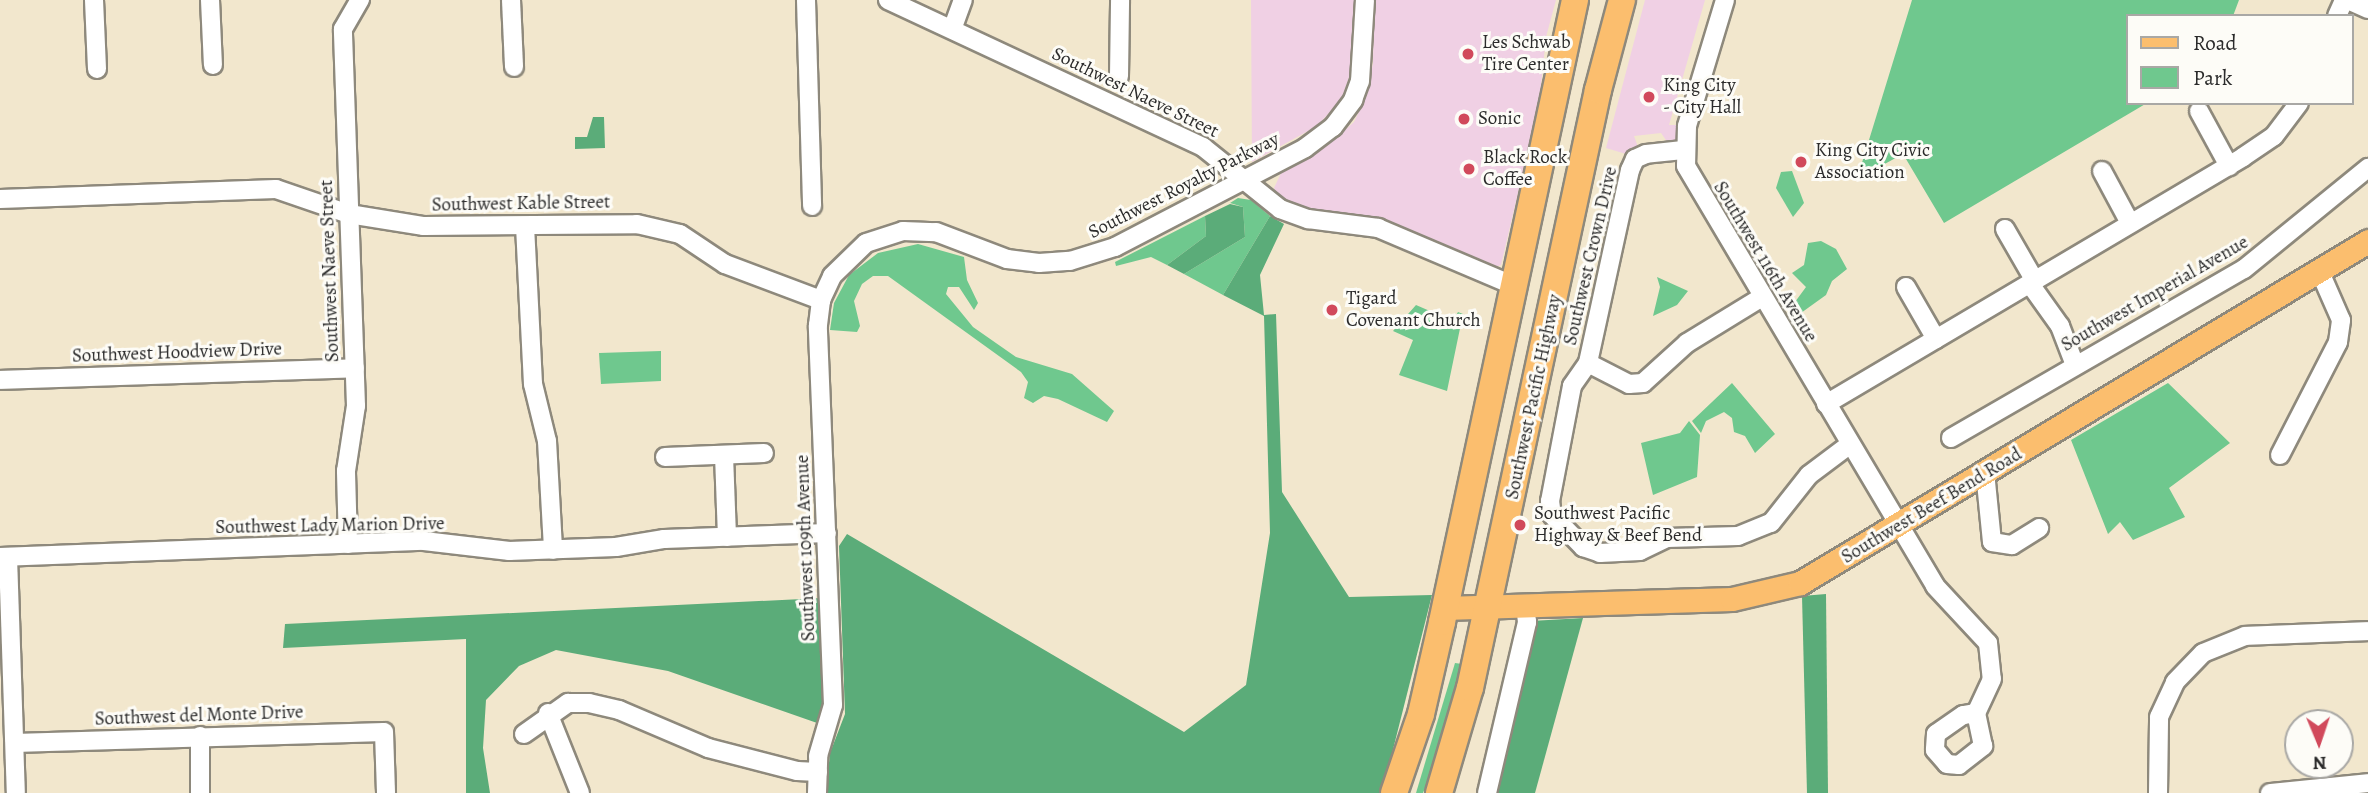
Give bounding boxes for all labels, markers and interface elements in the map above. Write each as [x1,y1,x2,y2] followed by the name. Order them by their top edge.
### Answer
[2126,14,2354,105] legend
[2193,29,2237,57] text: Road
[1482,32,1571,76] place label: Les Schwab Tire Center
[1048,43,1222,143] street label: Southwest Naeve Street
[1460,46,1476,62] marker: Les Schwab Tire Center
[2193,64,2232,92] text: Park
[1663,75,1741,119] place label: King City - City Hall
[1641,89,1657,105] marker: King City - City Hall
[1478,108,1521,130] place label: Sonic
[1456,111,1472,127] marker: Sonic
[1085,128,1283,244] street label: Southwest Royalty Parkway
[1815,140,1930,184] place label: King City Civic Association
[1483,147,1567,191] place label: Black Rock Coffee
[1793,154,1809,170] marker: King City Civic Association
[1461,161,1477,177] marker: Black Rock Coffee
[1559,164,1623,348] street label: Southwest Crown Drive
[1708,178,1822,346] street label: Southwest 116th Avenue
[315,179,345,363] street label: Southwest Naeve Street
[431,191,611,217] street label: Southwest Kable Street
[2057,231,2253,357] street label: Southwest Imperial Avenue
[1346,288,1481,332] place label: Tigard Covenant Church
[1501,292,1567,502] street label: Southwest Pacific Highway
[1324,302,1340,318] marker: Tigard Covenant Church
[72,338,282,368] street label: Southwest Hoodview Drive
[1838,443,2026,569] street label: Southwest Beef Bend Road
[791,454,821,642] street label: Southwest 109th Avenue
[1534,503,1702,547] place label: Southwest Pacific Highway & Beef Bend
[215,513,445,539] street label: Southwest Lady Marion Drive
[1512,517,1528,533] marker: Southwest Pacific Highway & Beef Bend
[94,701,304,731] street label: Southwest del Monte Drive
[2284,709,2354,779] north arrow
[2312,750,2327,776] text: N

